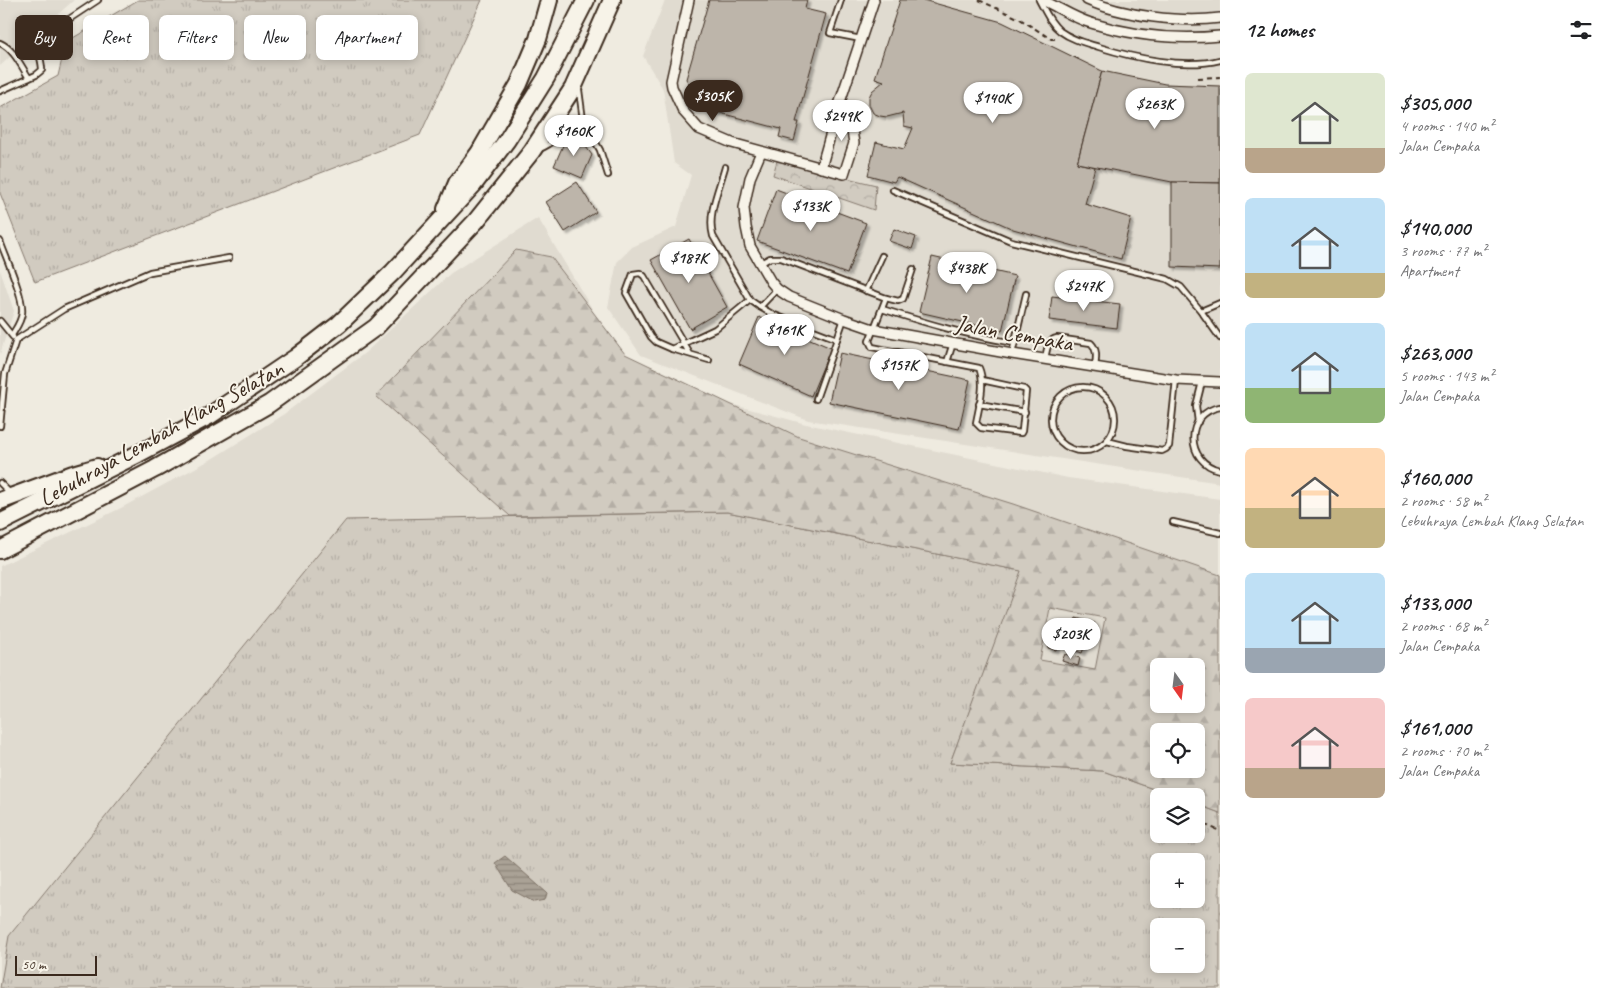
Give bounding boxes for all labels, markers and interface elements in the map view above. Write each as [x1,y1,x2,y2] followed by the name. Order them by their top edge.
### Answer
[15,15,73,60] chip: Buy
[83,15,149,60] chip: Rent
[159,15,234,60] chip: Filters
[244,15,306,60] chip: New
[316,15,418,60] chip: Apartment
[1567,16,1595,44] icon: filters
[1245,17,1314,43] text: 12 homes
[678,80,748,122] pin: $305K
[958,82,1028,124] pin: $140K
[695,86,731,106] text: $305K
[975,88,1011,108] text: $140K
[1120,88,1190,130] pin: $263K
[1400,90,1470,116] text: $305,000
[1285,93,1345,153] icon: home
[1136,94,1174,114] text: $263K
[807,100,877,142] pin: $249K
[824,106,860,126] text: $249K
[539,114,609,157] pin: $160K
[1400,116,1494,136] text: 4 rooms · 140 m²
[555,121,593,141] text: $160K
[1400,136,1479,156] text: Jalan Cempaka
[776,190,846,232] pin: $133K
[793,196,829,216] text: $133K
[1400,215,1470,241] text: $140,000
[1285,218,1345,278] icon: home
[1400,241,1486,261] text: 3 rooms · 77 m²
[654,242,724,284] pin: $187K
[671,248,707,268] text: $187K
[932,252,1002,294] pin: $438K
[949,258,985,278] text: $438K
[1400,261,1459,281] text: Apartment
[1049,270,1119,312] pin: $247K
[1066,276,1102,296] text: $247K
[952,308,1076,358] street label: Jalan Cempaka
[750,314,820,356] pin: $161K
[766,320,804,340] text: $161K
[1400,340,1471,366] text: $263,000
[1285,343,1345,403] icon: home
[864,348,934,391] pin: $157K
[33,353,290,513] street label: Lebuhraya Lembah Klang Selatan
[881,355,917,375] text: $157K
[1400,366,1494,386] text: 5 rooms · 143 m²
[1400,386,1479,406] text: Jalan Cempaka
[1400,465,1471,491] text: $160,000
[1285,468,1345,528] icon: home
[1400,491,1486,511] text: 2 rooms · 58 m²
[1400,511,1583,531] text: Lebuhraya Lembah Klang Selatan
[1400,590,1470,616] text: $133,000
[1285,593,1345,653] icon: home
[1400,616,1486,636] text: 2 rooms · 68 m²
[1036,618,1106,660] pin: $203K
[1053,624,1089,644] text: $203K
[1400,636,1479,656] text: Jalan Cempaka
[1150,658,1205,712] north arrow
[1150,658,1205,973] map controls
[1400,715,1471,741] text: $161,000
[1285,718,1345,778] icon: home
[1150,723,1205,778] button: locate
[1400,741,1486,761] text: 2 rooms · 70 m²
[1400,761,1479,781] text: Jalan Cempaka
[1150,788,1205,843] button: layers
[1150,853,1205,908] button: +
[1150,918,1205,973] button: −
[15,953,98,976] scale bar
[22,956,46,973] text: 50 m

